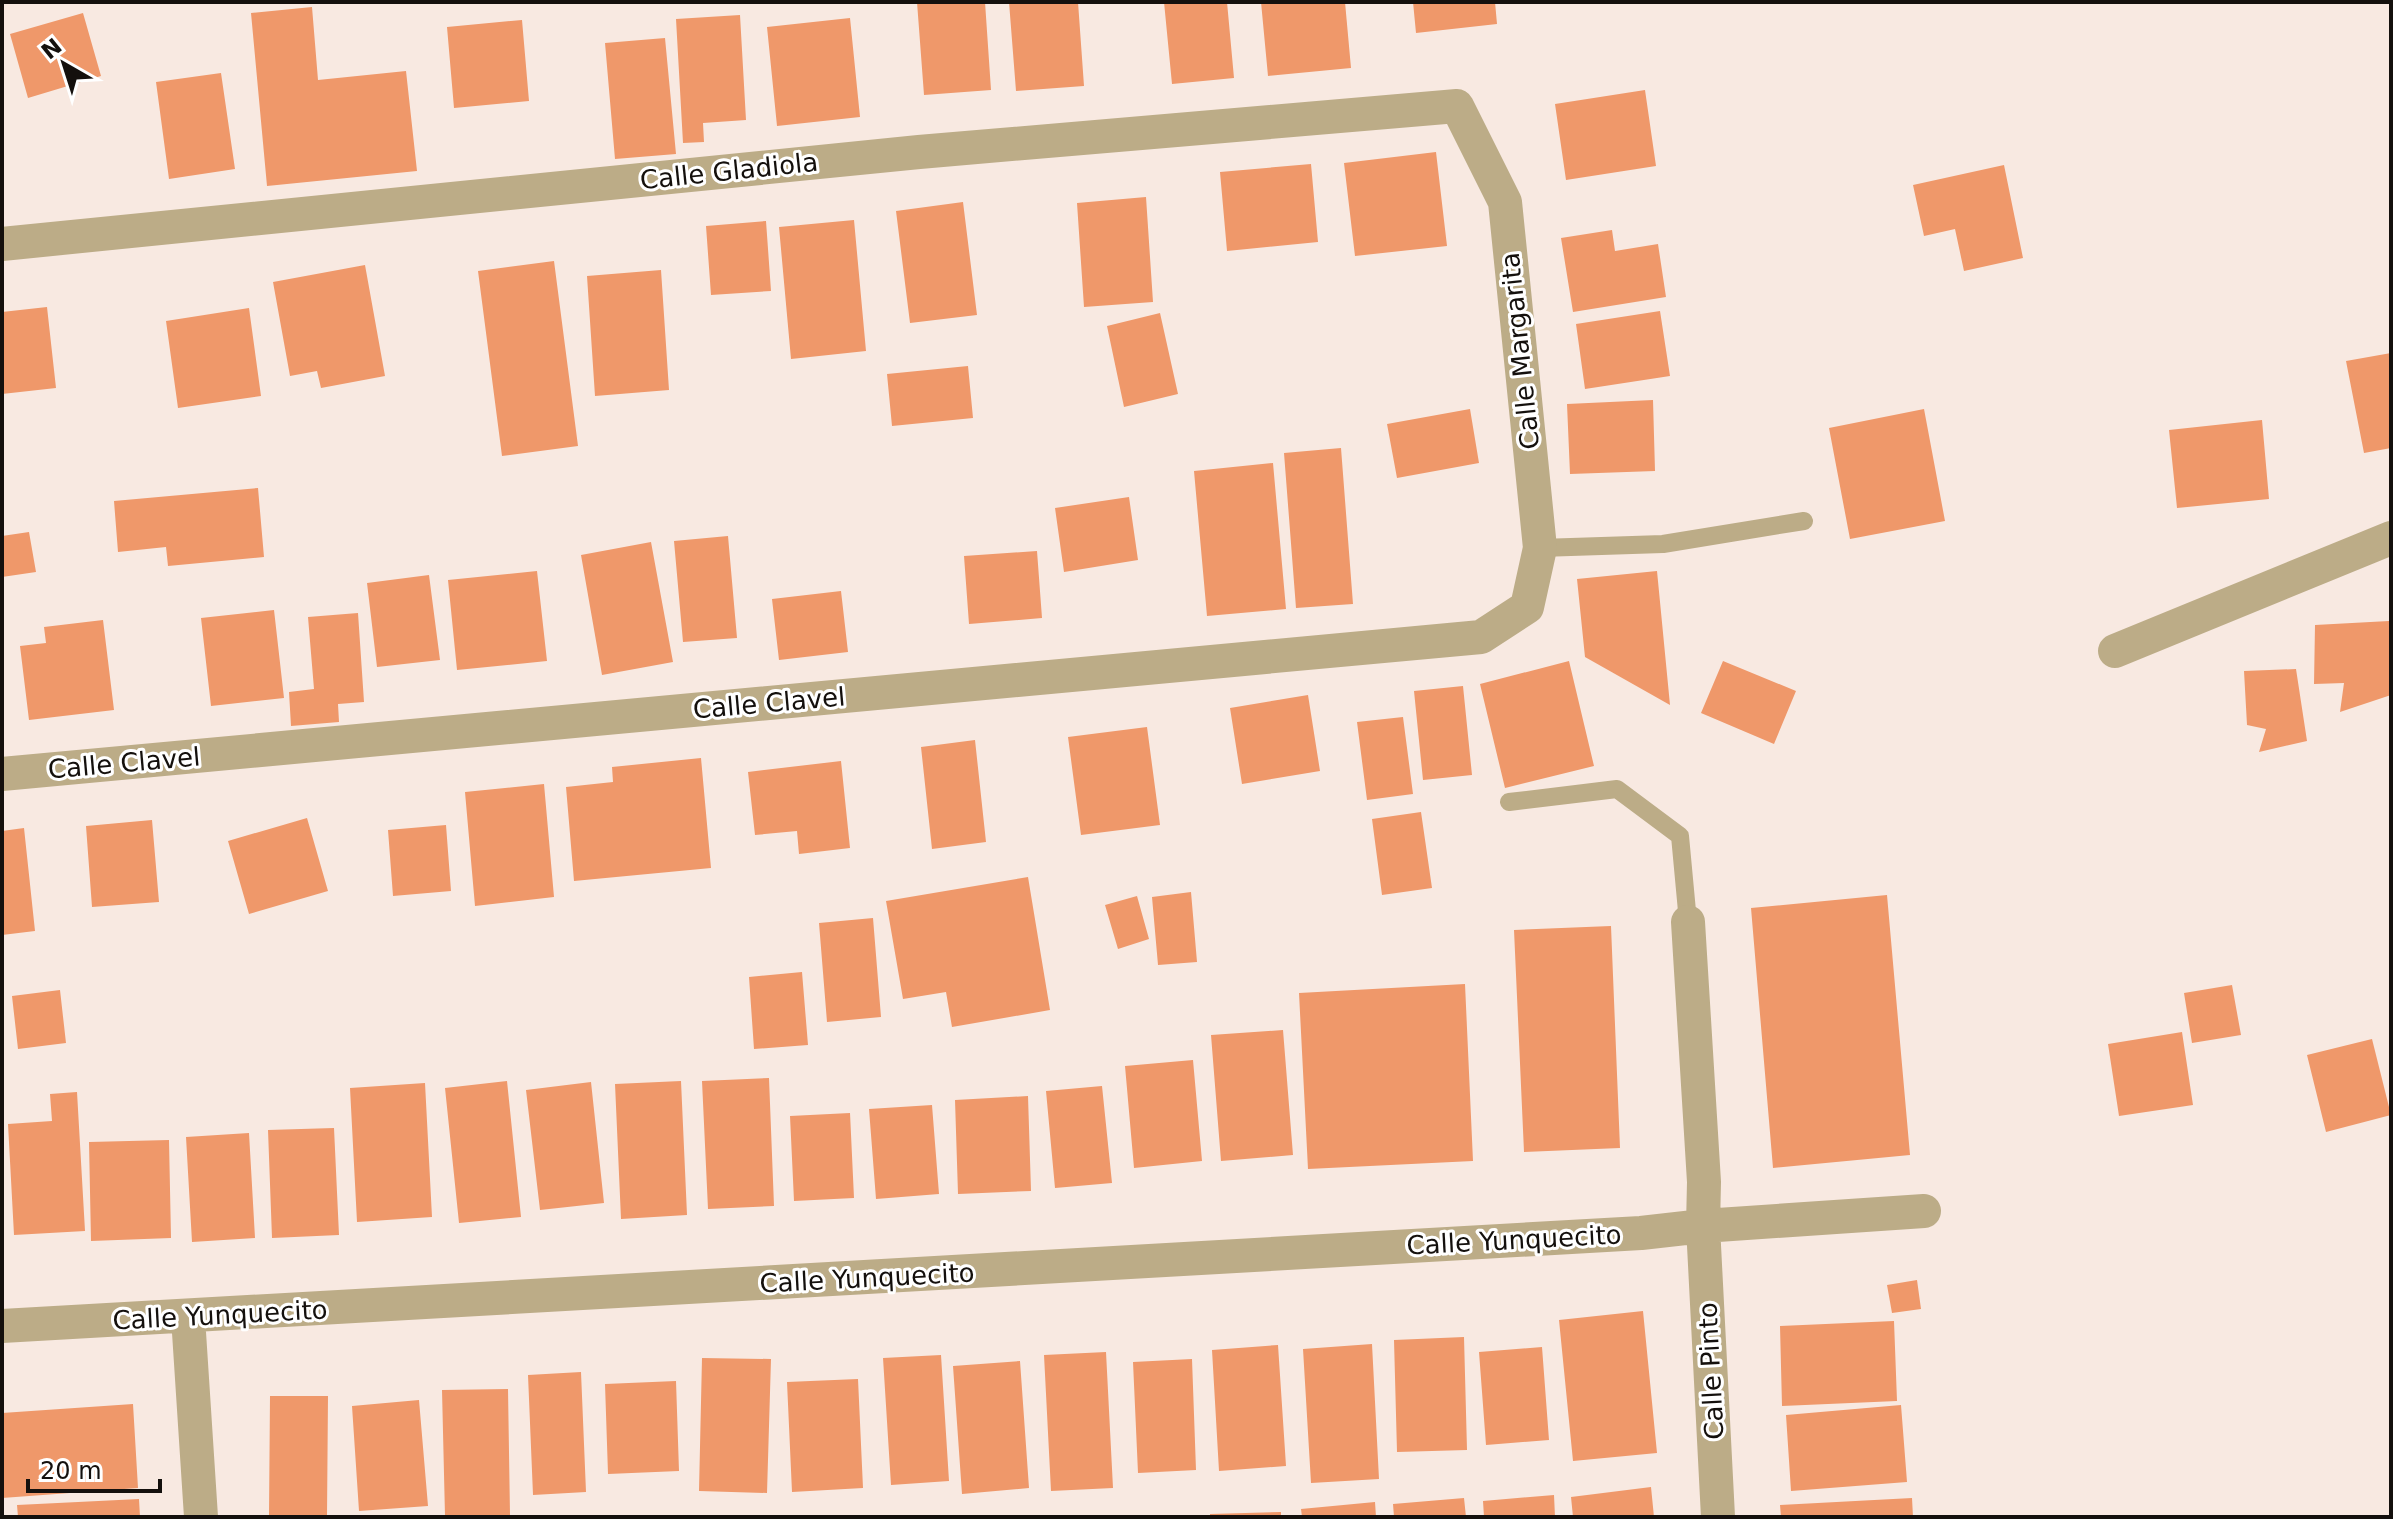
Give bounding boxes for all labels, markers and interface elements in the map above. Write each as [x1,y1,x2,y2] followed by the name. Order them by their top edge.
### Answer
[24,24,104,104] north arrow
[37,33,67,64] text: N
[638,147,820,195] street label: Calle Gladiola
[1495,251,1545,451] street label: Calle Margarita
[692,681,846,725] street label: Calle Clavel
[47,741,201,785] street label: Calle Clavel
[1406,1219,1622,1261] street label: Calle Yunquecito
[759,1257,975,1299] street label: Calle Yunquecito
[112,1294,328,1336] street label: Calle Yunquecito
[1692,1301,1730,1441] street label: Calle Pinto
[28,1443,160,1493] scale bar
[40,1457,102,1485] text: 20 m

